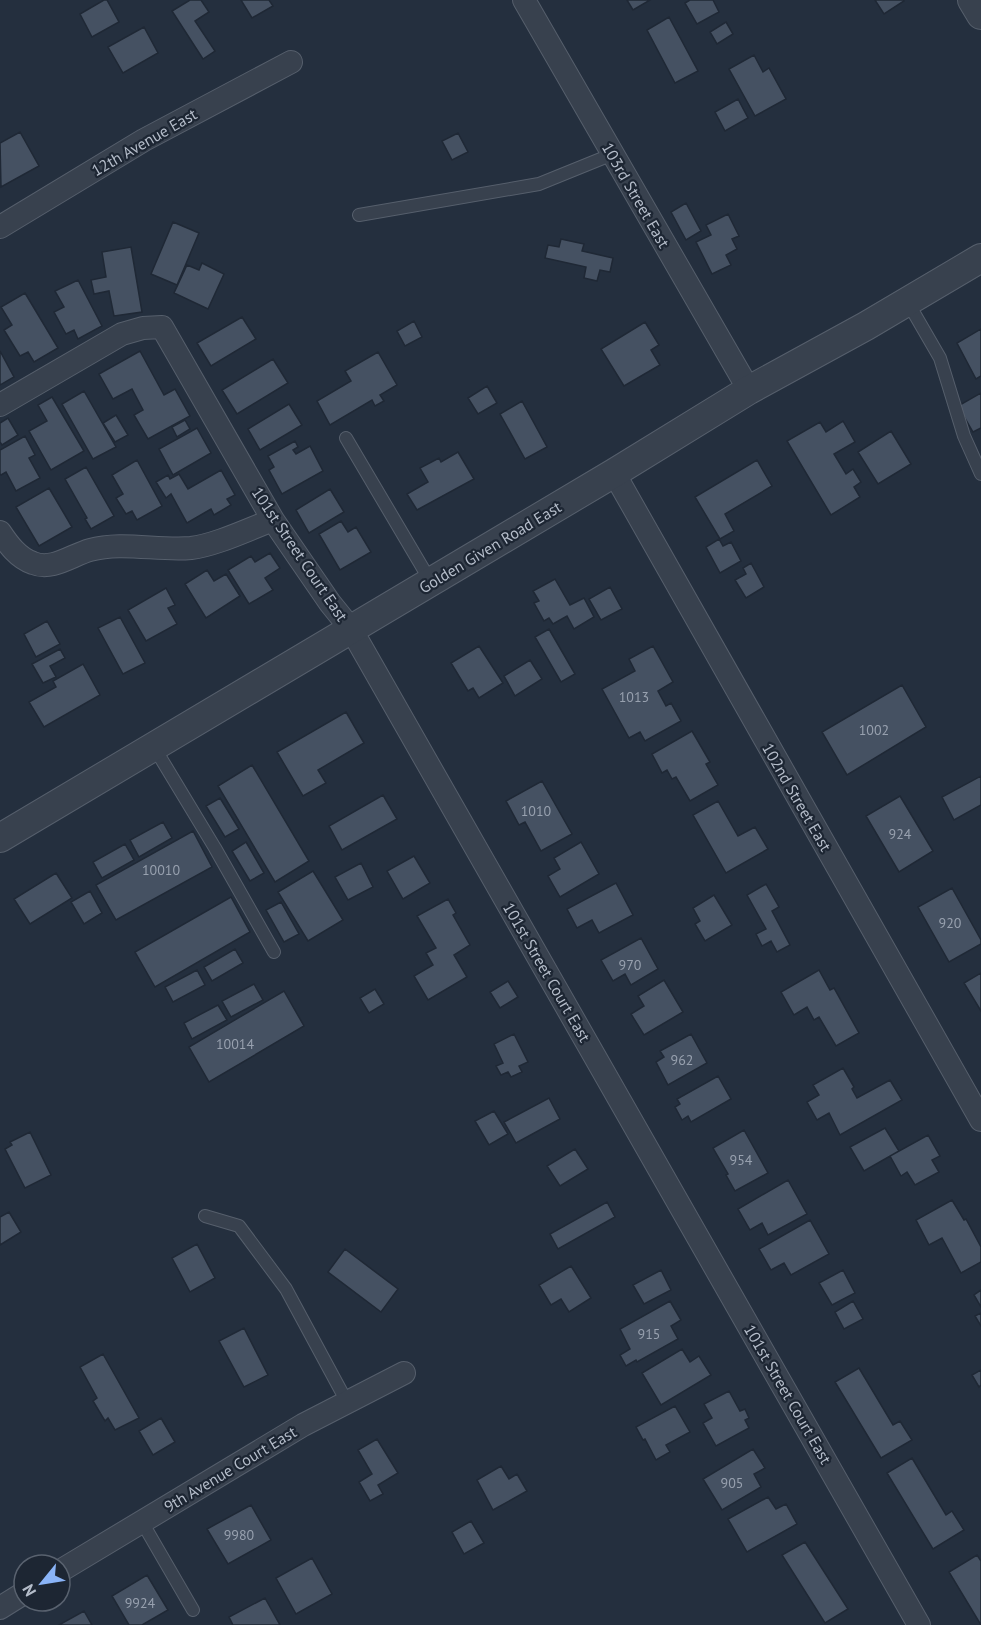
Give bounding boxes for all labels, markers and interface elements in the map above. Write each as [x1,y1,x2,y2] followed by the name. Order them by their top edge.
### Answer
[88,103,201,180] street label: 12th Avenue East
[598,139,675,252] street label: 103rd Street East
[248,483,353,625] street label: 101st Street Court East
[415,496,565,597] street label: Golden Given Road East
[619,688,649,706] house number: 1013
[859,721,889,739] house number: 1002
[758,739,836,855] street label: 102nd Street East
[521,802,552,820] house number: 1010
[889,825,912,843] house number: 924
[142,861,180,879] house number: 10010
[499,899,595,1046] street label: 101st Street Court East
[939,914,962,932] house number: 920
[619,956,642,974] house number: 970
[216,1035,254,1053] house number: 10014
[671,1051,693,1069] house number: 962
[730,1151,753,1169] house number: 954
[740,1321,836,1468] street label: 101st Street Court East
[638,1325,660,1343] house number: 915
[160,1421,300,1516] street label: 9th Avenue Court East
[721,1474,743,1492] house number: 905
[224,1526,255,1544] house number: 9980
[12,1553,72,1613] north arrow
[18,1581,40,1600] text: N
[125,1594,156,1612] house number: 9924

